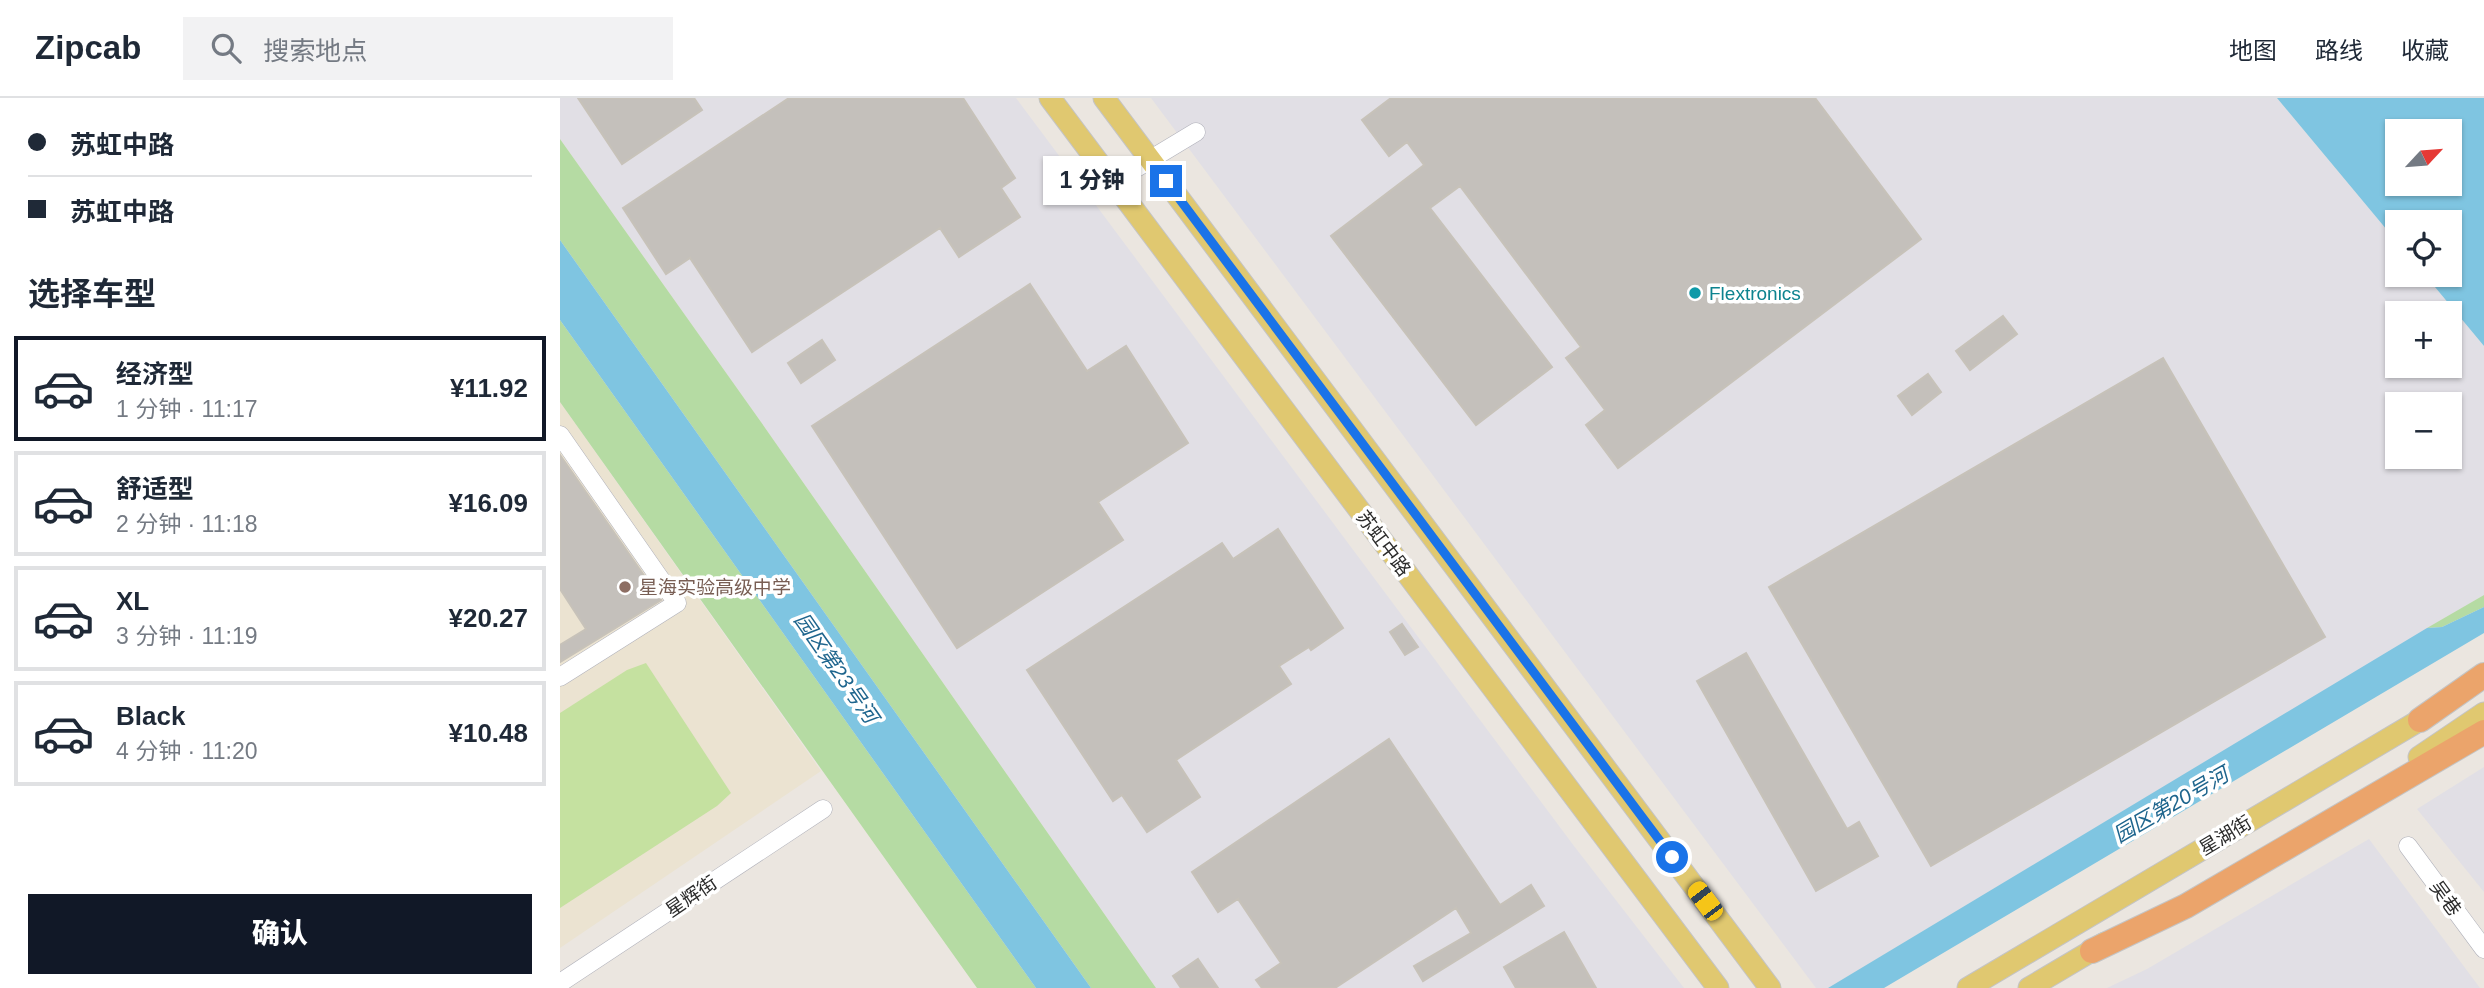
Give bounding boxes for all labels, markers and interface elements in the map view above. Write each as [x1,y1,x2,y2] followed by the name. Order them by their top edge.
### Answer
[183,17,673,80] search box
[35,29,141,66] text: Zipcab
[207,29,245,67] icon: search
[263,36,367,66] text: 搜索地点
[2229,37,2277,64] text: 地图
[2315,37,2363,64] text: 路线
[2401,37,2449,64] text: 收藏
[2385,119,2462,196] north arrow
[2385,119,2462,469] map controls
[70,130,174,160] text: 苏虹中路
[1044,156,1142,206] callout: 1 分钟
[1150,165,1182,197] route end
[1059,167,1125,193] text: 1 分钟
[70,197,174,227] text: 苏虹中路
[2385,210,2462,287] button: locate
[28,276,156,312] text: 选择车型
[1709,283,1801,304] place label: Flextronics
[1687,285,1703,301] marker: Flextronics
[2385,301,2462,378] button: +
[32,357,95,420] icon: car
[116,359,194,389] text: 经济型
[450,373,528,403] text: ¥11.92
[2385,392,2462,469] button: −
[116,396,257,422] text: 1 分钟 · 11:17
[32,472,95,535] icon: car
[116,474,194,504] text: 舒适型
[448,488,528,518] text: ¥16.09
[1352,507,1415,580] street label: 苏虹中路
[116,511,257,537] text: 2 分钟 · 11:18
[639,577,791,598] place label: 星海实验高级中学
[617,579,633,595] marker: 星海实验高级中学
[116,586,149,616] text: XL
[32,587,95,650] icon: car
[448,603,528,633] text: ¥20.27
[790,609,885,730] water label: 园区第23号河
[116,623,257,649] text: 3 分钟 · 11:19
[116,701,185,731] text: Black
[32,702,95,765] icon: car
[448,718,528,748] text: ¥10.48
[116,738,257,764] text: 4 分钟 · 11:20
[2109,761,2236,847] water label: 园区第20号河
[2195,812,2255,859] street label: 星湖街
[1656,841,1688,873] route start
[662,872,721,921] street label: 星辉街
[2426,877,2465,920] street label: 吴巷
[1684,878,1727,924] car
[28,894,532,974] button: 确认

